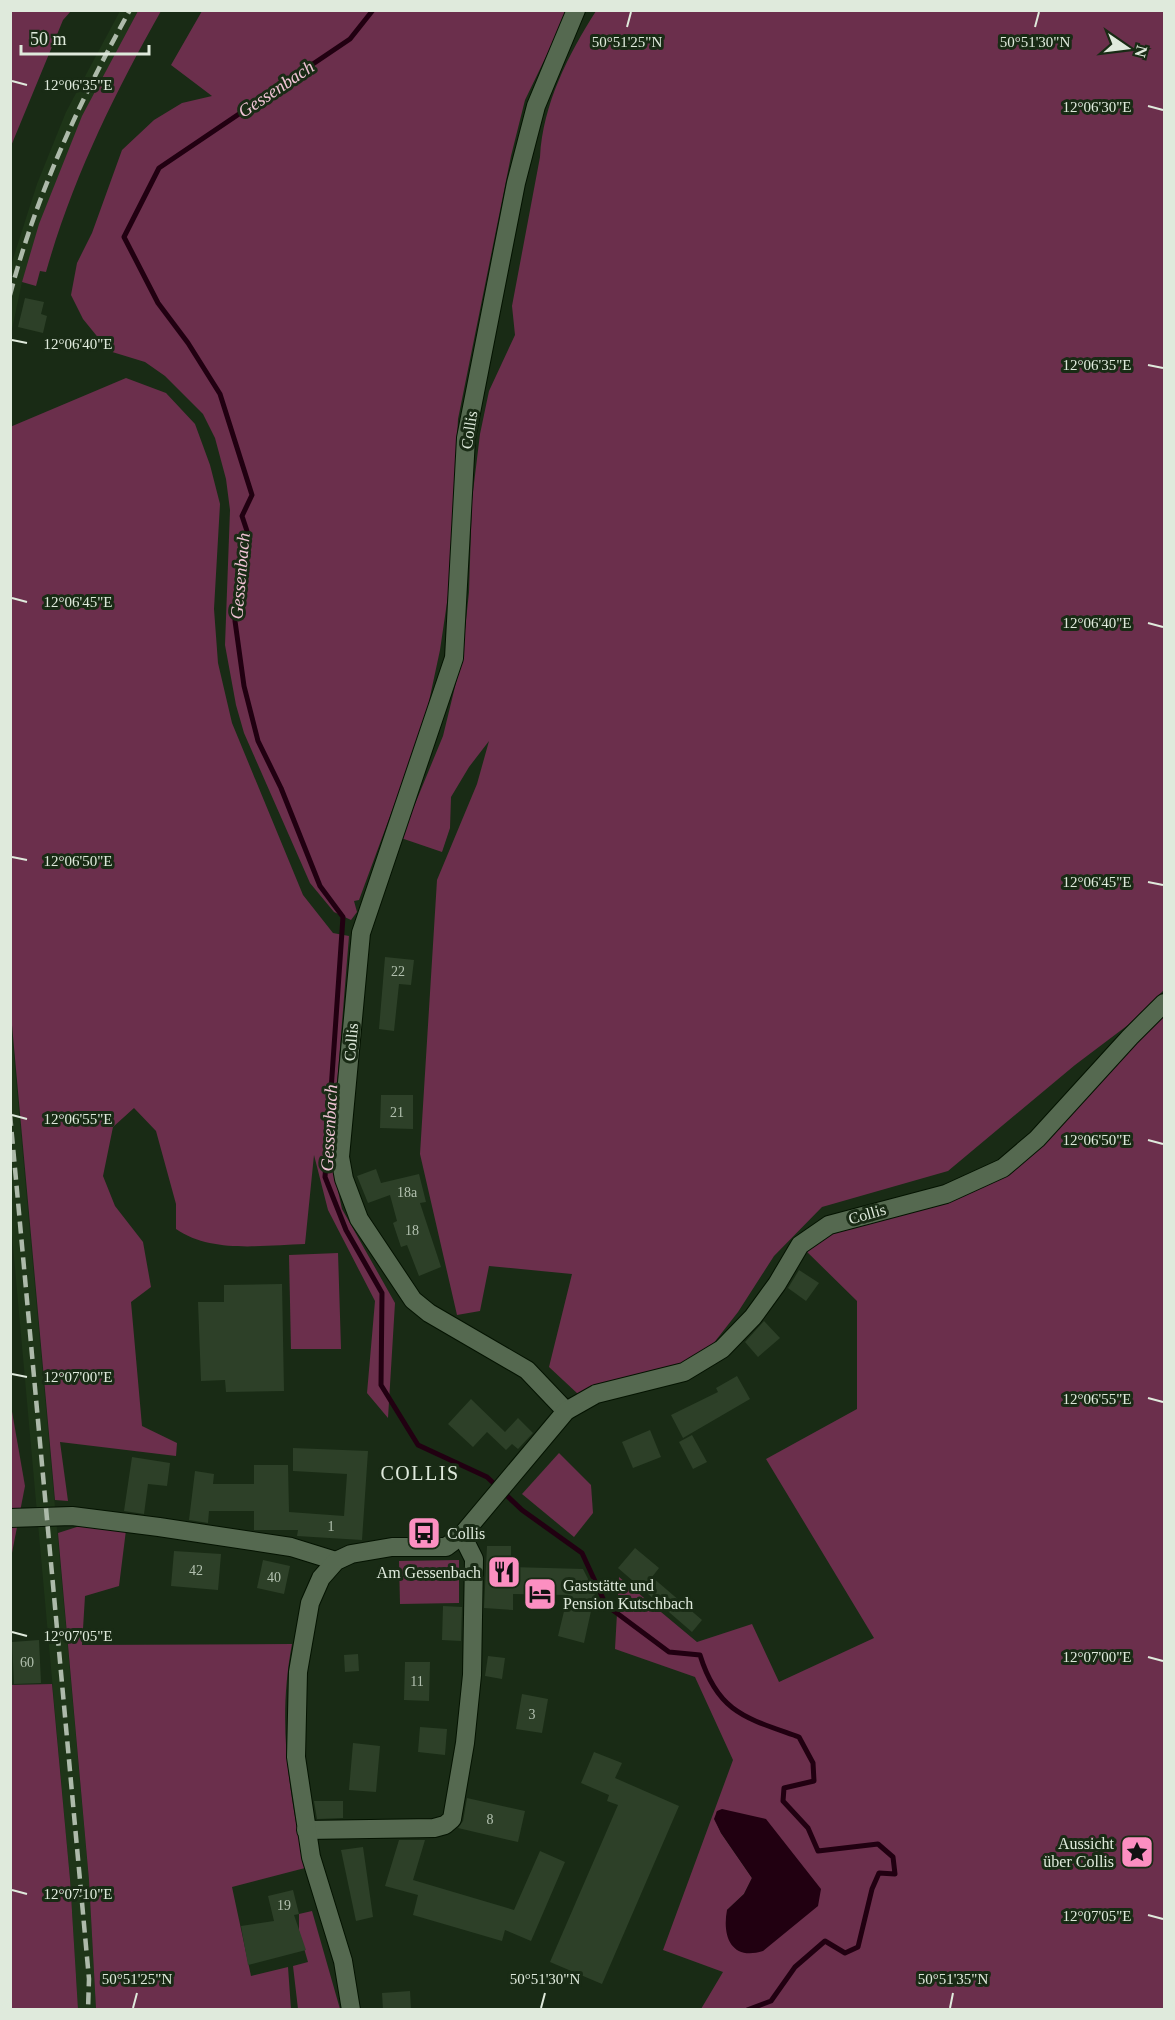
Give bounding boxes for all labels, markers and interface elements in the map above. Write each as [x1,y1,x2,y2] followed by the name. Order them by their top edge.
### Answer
[21,18,148,56] scale bar
[1097,18,1157,78] north arrow
[30,29,67,49] text: 50 m
[592,34,662,50] text: 50°51'25"N
[1000,34,1070,50] text: 50°51'30"N
[1131,44,1151,60] text: N
[234,56,318,122] water label: Gessenbach
[44,77,113,93] text: 12°06'35"E
[1063,99,1132,115] text: 12°06'30"E
[44,336,113,352] text: 12°06'40"E
[1063,357,1132,373] text: 12°06'35"E
[458,410,480,450] street label: Collis
[226,532,254,620] water label: Gessenbach
[44,594,113,610] text: 12°06'45"E
[1063,615,1132,631] text: 12°06'40"E
[44,853,113,869] text: 12°06'50"E
[1063,874,1132,890] text: 12°06'45"E
[391,964,405,979] house number: 22
[341,1022,361,1062] street label: Collis
[317,1084,341,1172] water label: Gessenbach
[390,1105,404,1120] house number: 21
[44,1111,113,1127] text: 12°06'55"E
[1063,1132,1132,1148] text: 12°06'50"E
[397,1185,418,1200] house number: 18a
[846,1201,888,1227] street label: Collis
[405,1223,419,1238] house number: 18
[44,1369,113,1385] text: 12°07'00"E
[1063,1391,1132,1407] text: 12°06'55"E
[381,1462,460,1484] district label: COLLIS
[406,1515,442,1551] bus stop icon: Collis
[328,1519,335,1534] house number: 1
[447,1525,485,1542] place label: Collis
[486,1554,522,1590] restaurant icon: Am Gessenbach
[189,1563,203,1578] house number: 42
[377,1564,481,1581] place label: Am Gessenbach
[267,1570,281,1585] house number: 40
[522,1576,558,1612] hotel icon: Gaststätte und Pension Kutschbach
[563,1577,693,1612] place label: Gaststätte und Pension Kutschbach
[44,1628,113,1644] text: 12°07'05"E
[1063,1649,1132,1665] text: 12°07'00"E
[20,1655,34,1670] house number: 60
[410,1674,424,1689] house number: 11
[529,1707,536,1722] house number: 3
[487,1812,494,1827] house number: 8
[1119,1834,1155,1870] place icon: Aussicht über Collis
[1043,1835,1115,1870] place label: Aussicht über Collis
[44,1886,113,1902] text: 12°07'10"E
[277,1898,291,1913] house number: 19
[1063,1908,1132,1924] text: 12°07'05"E
[102,1971,172,1987] text: 50°51'25"N
[510,1971,580,1987] text: 50°51'30"N
[918,1971,988,1987] text: 50°51'35"N

